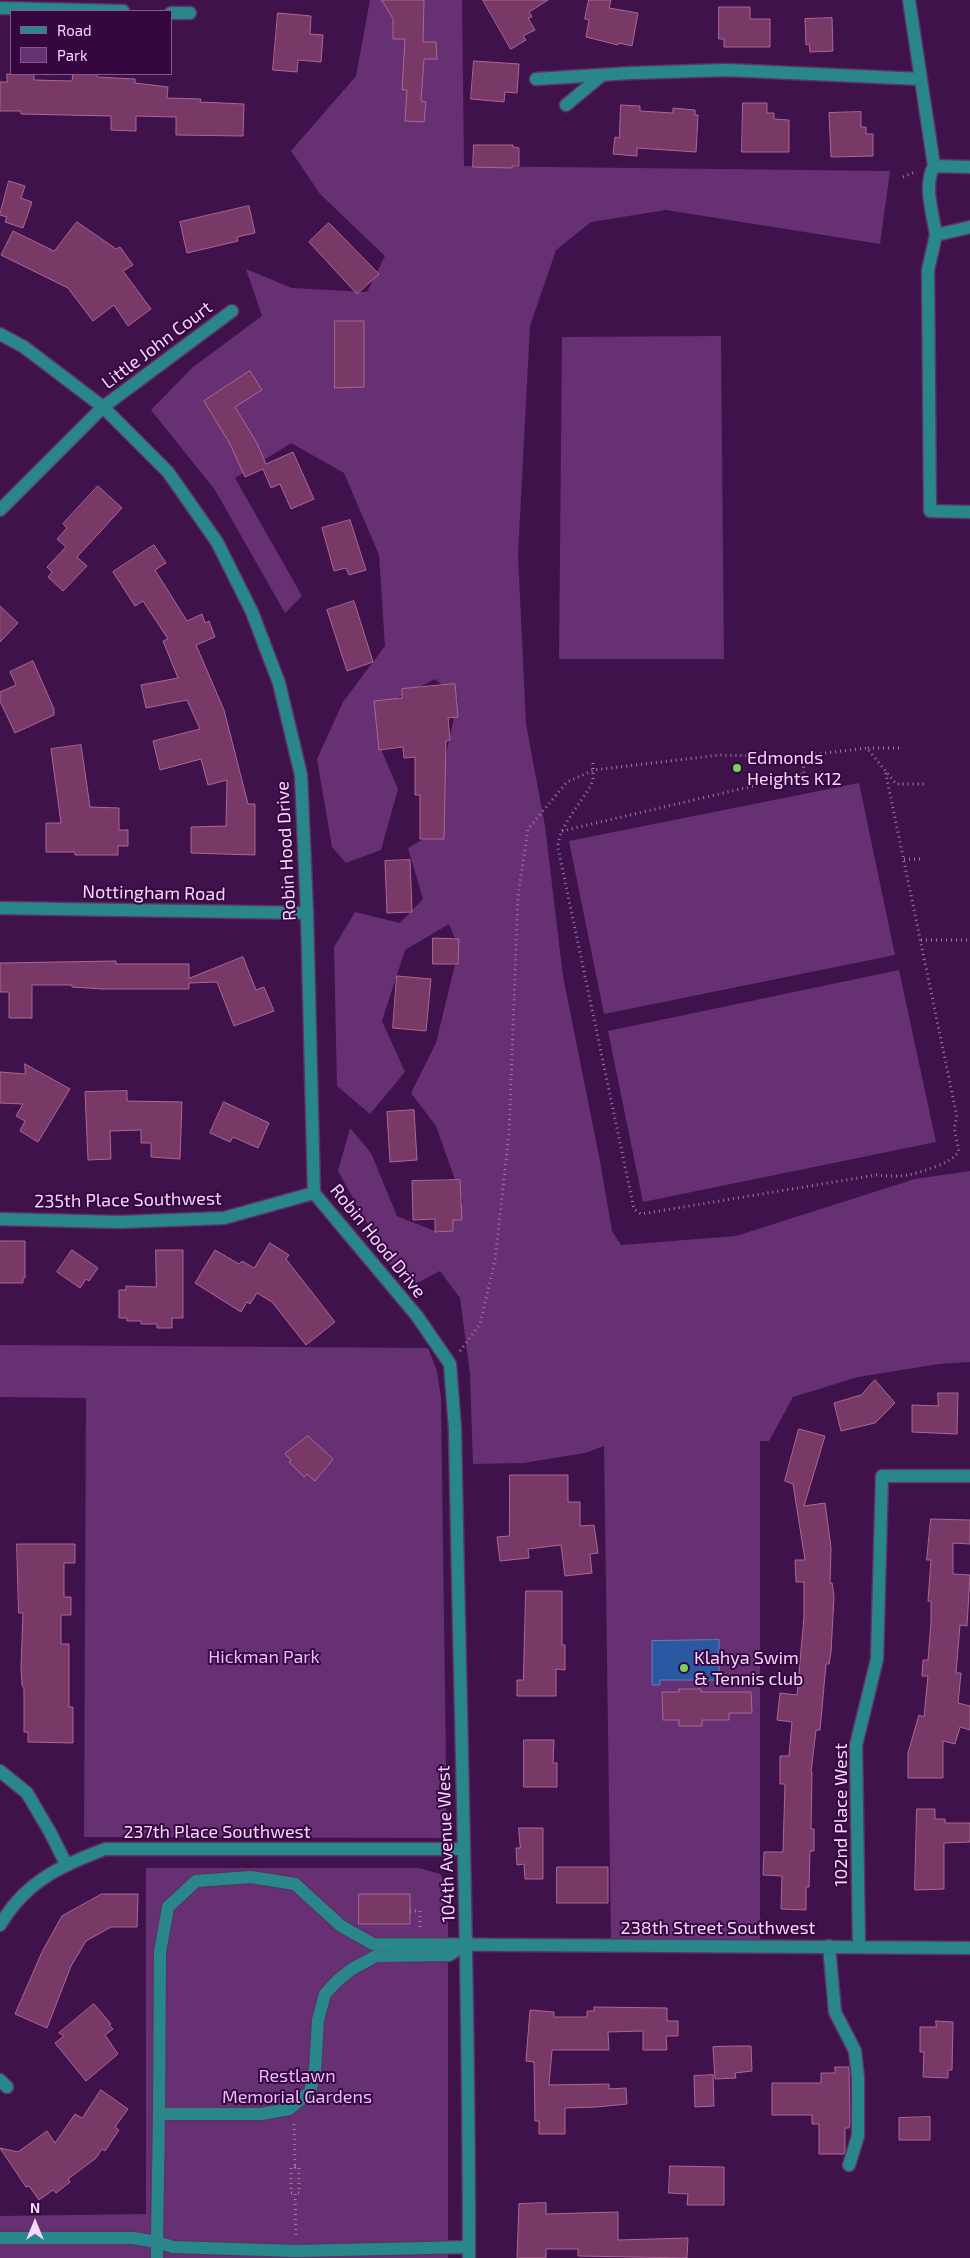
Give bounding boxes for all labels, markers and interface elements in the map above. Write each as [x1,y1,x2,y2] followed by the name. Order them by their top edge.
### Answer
[10,10,172,75] legend
[57,21,92,39] text: Road
[57,46,88,64] text: Park
[98,296,216,394] street label: Little John Court
[747,747,842,790] place label: Edmonds Heights K12
[731,762,743,774] marker: Edmonds Heights K12
[272,781,300,921] street label: Robin Hood Drive
[82,881,226,905] street label: Nottingham Road
[326,1180,430,1302] street label: Robin Hood Drive
[34,1188,222,1212] street label: 235th Place Southwest
[208,1646,320,1668] park label: Hickman Park
[694,1647,803,1690] place label: Klahya Swim & Tennis club
[678,1662,690,1674] marker: Klahya Swim & Tennis club
[830,1743,852,1887] street label: 102nd Place West
[432,1765,460,1923] street label: 104th Avenue West
[123,1821,311,1843] street label: 237th Place Southwest
[621,1917,815,1939] street label: 238th Street Southwest
[222,2065,372,2108] park label: Restlawn Memorial Gardens
[10,2198,60,2248] north arrow
[30,2199,40,2216] text: N

